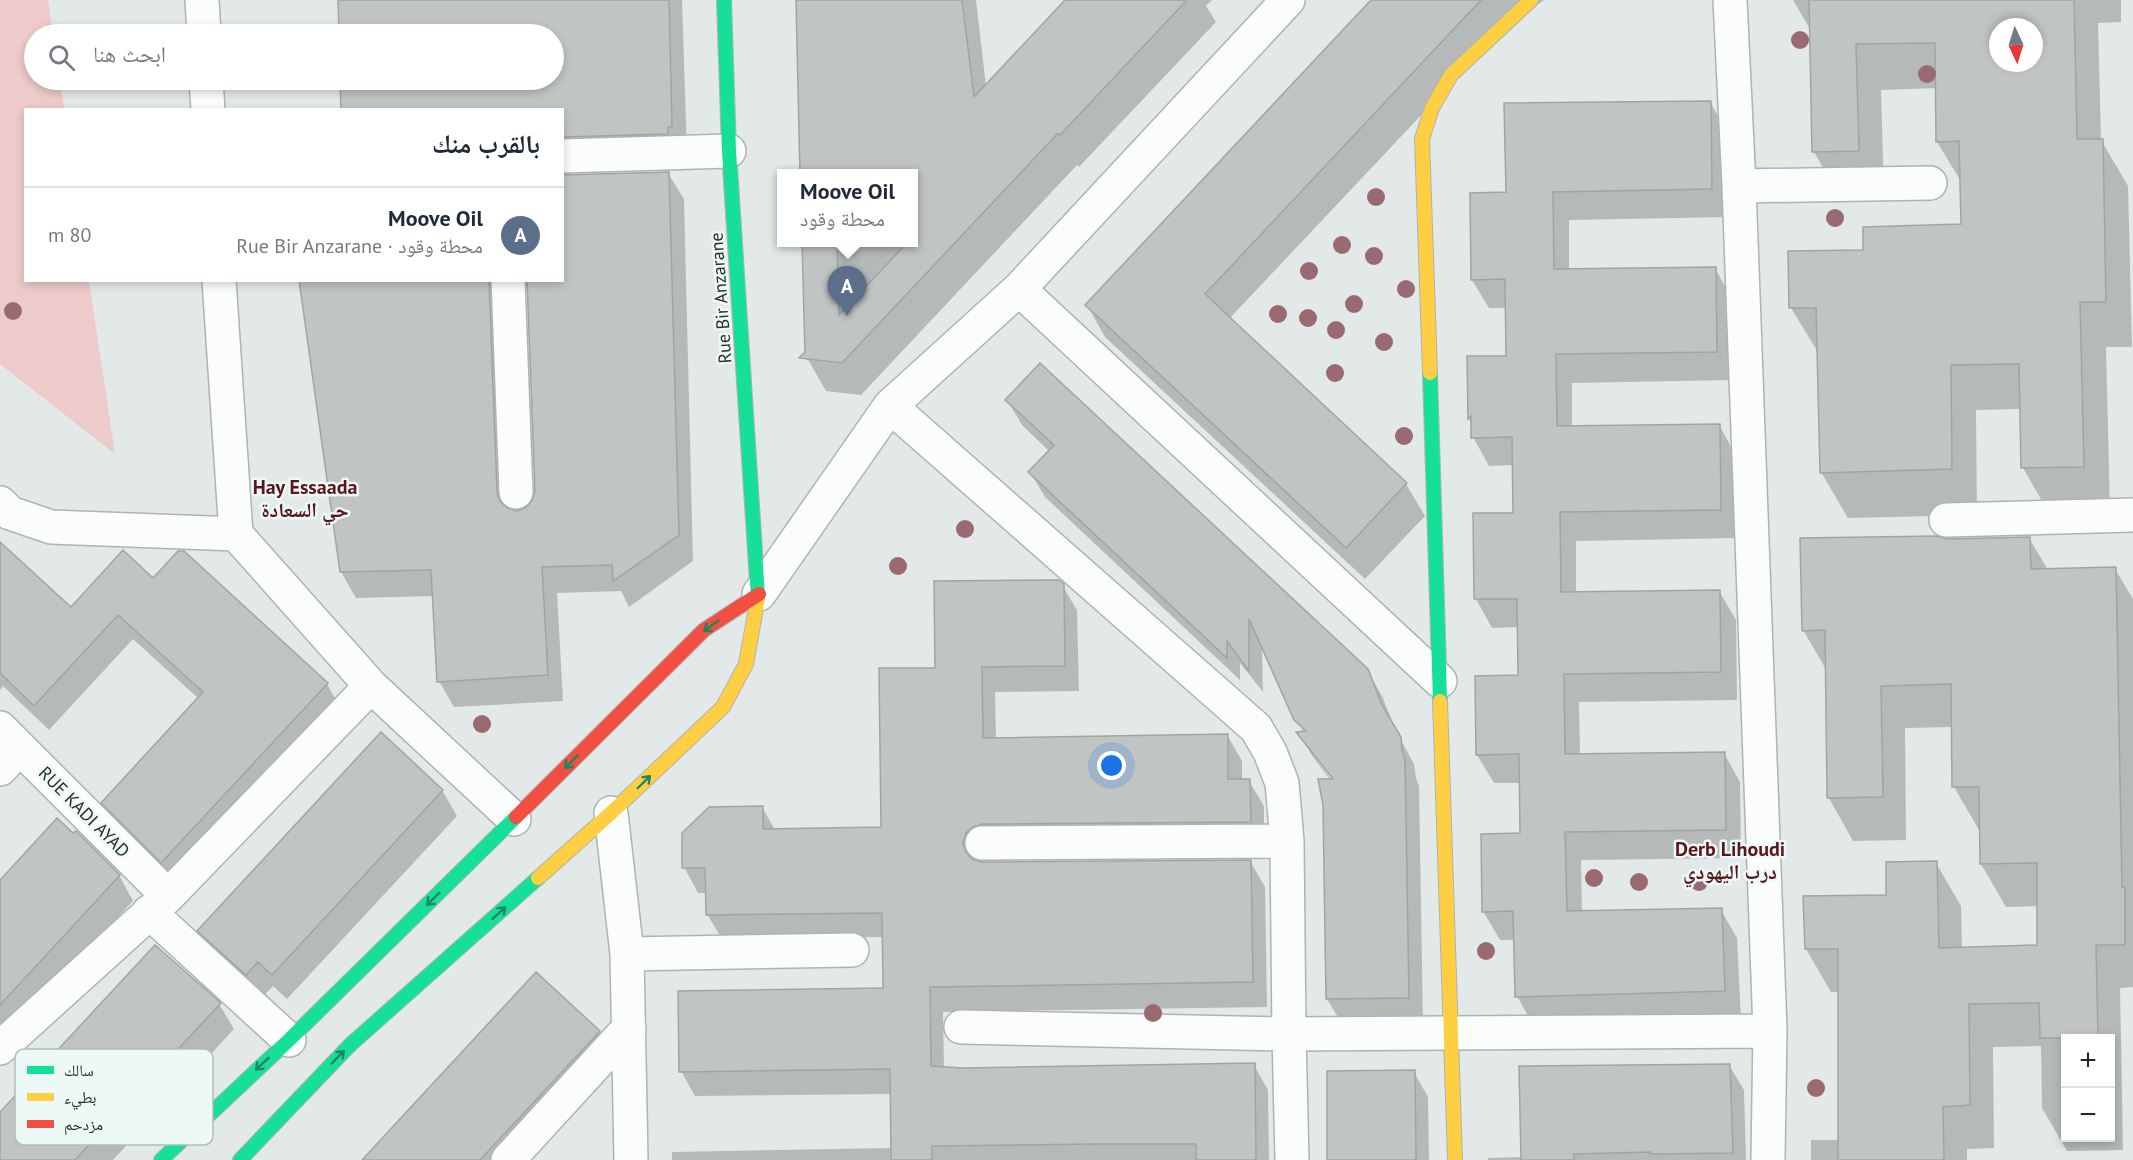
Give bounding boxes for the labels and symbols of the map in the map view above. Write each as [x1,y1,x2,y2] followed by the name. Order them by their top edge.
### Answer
[1989,18,2043,72] north arrow
[704,232,737,364] street label: Rue Bir Anzarane
[828,266,866,316] pin: A
[253,474,357,526] district label: Hay Essaada حي السعادة
[703,620,719,632] one-way arrow
[1097,751,1126,780] your location
[564,755,579,770] one-way arrow
[34,761,135,862] street label: RUE KADI AYAD
[636,775,651,789] one-way arrow
[1675,836,1785,888] district label: Derb Lihoudi درب اليهودي
[425,892,440,907] one-way arrow
[491,906,506,920] one-way arrow
[15,1049,213,1145] legend
[331,1049,346,1064] one-way arrow
[255,1057,270,1071] one-way arrow
[64,1060,94,1080] text: سالك
[64,1087,96,1110] text: بطيء
[64,1114,103,1135] text: مزدحم

